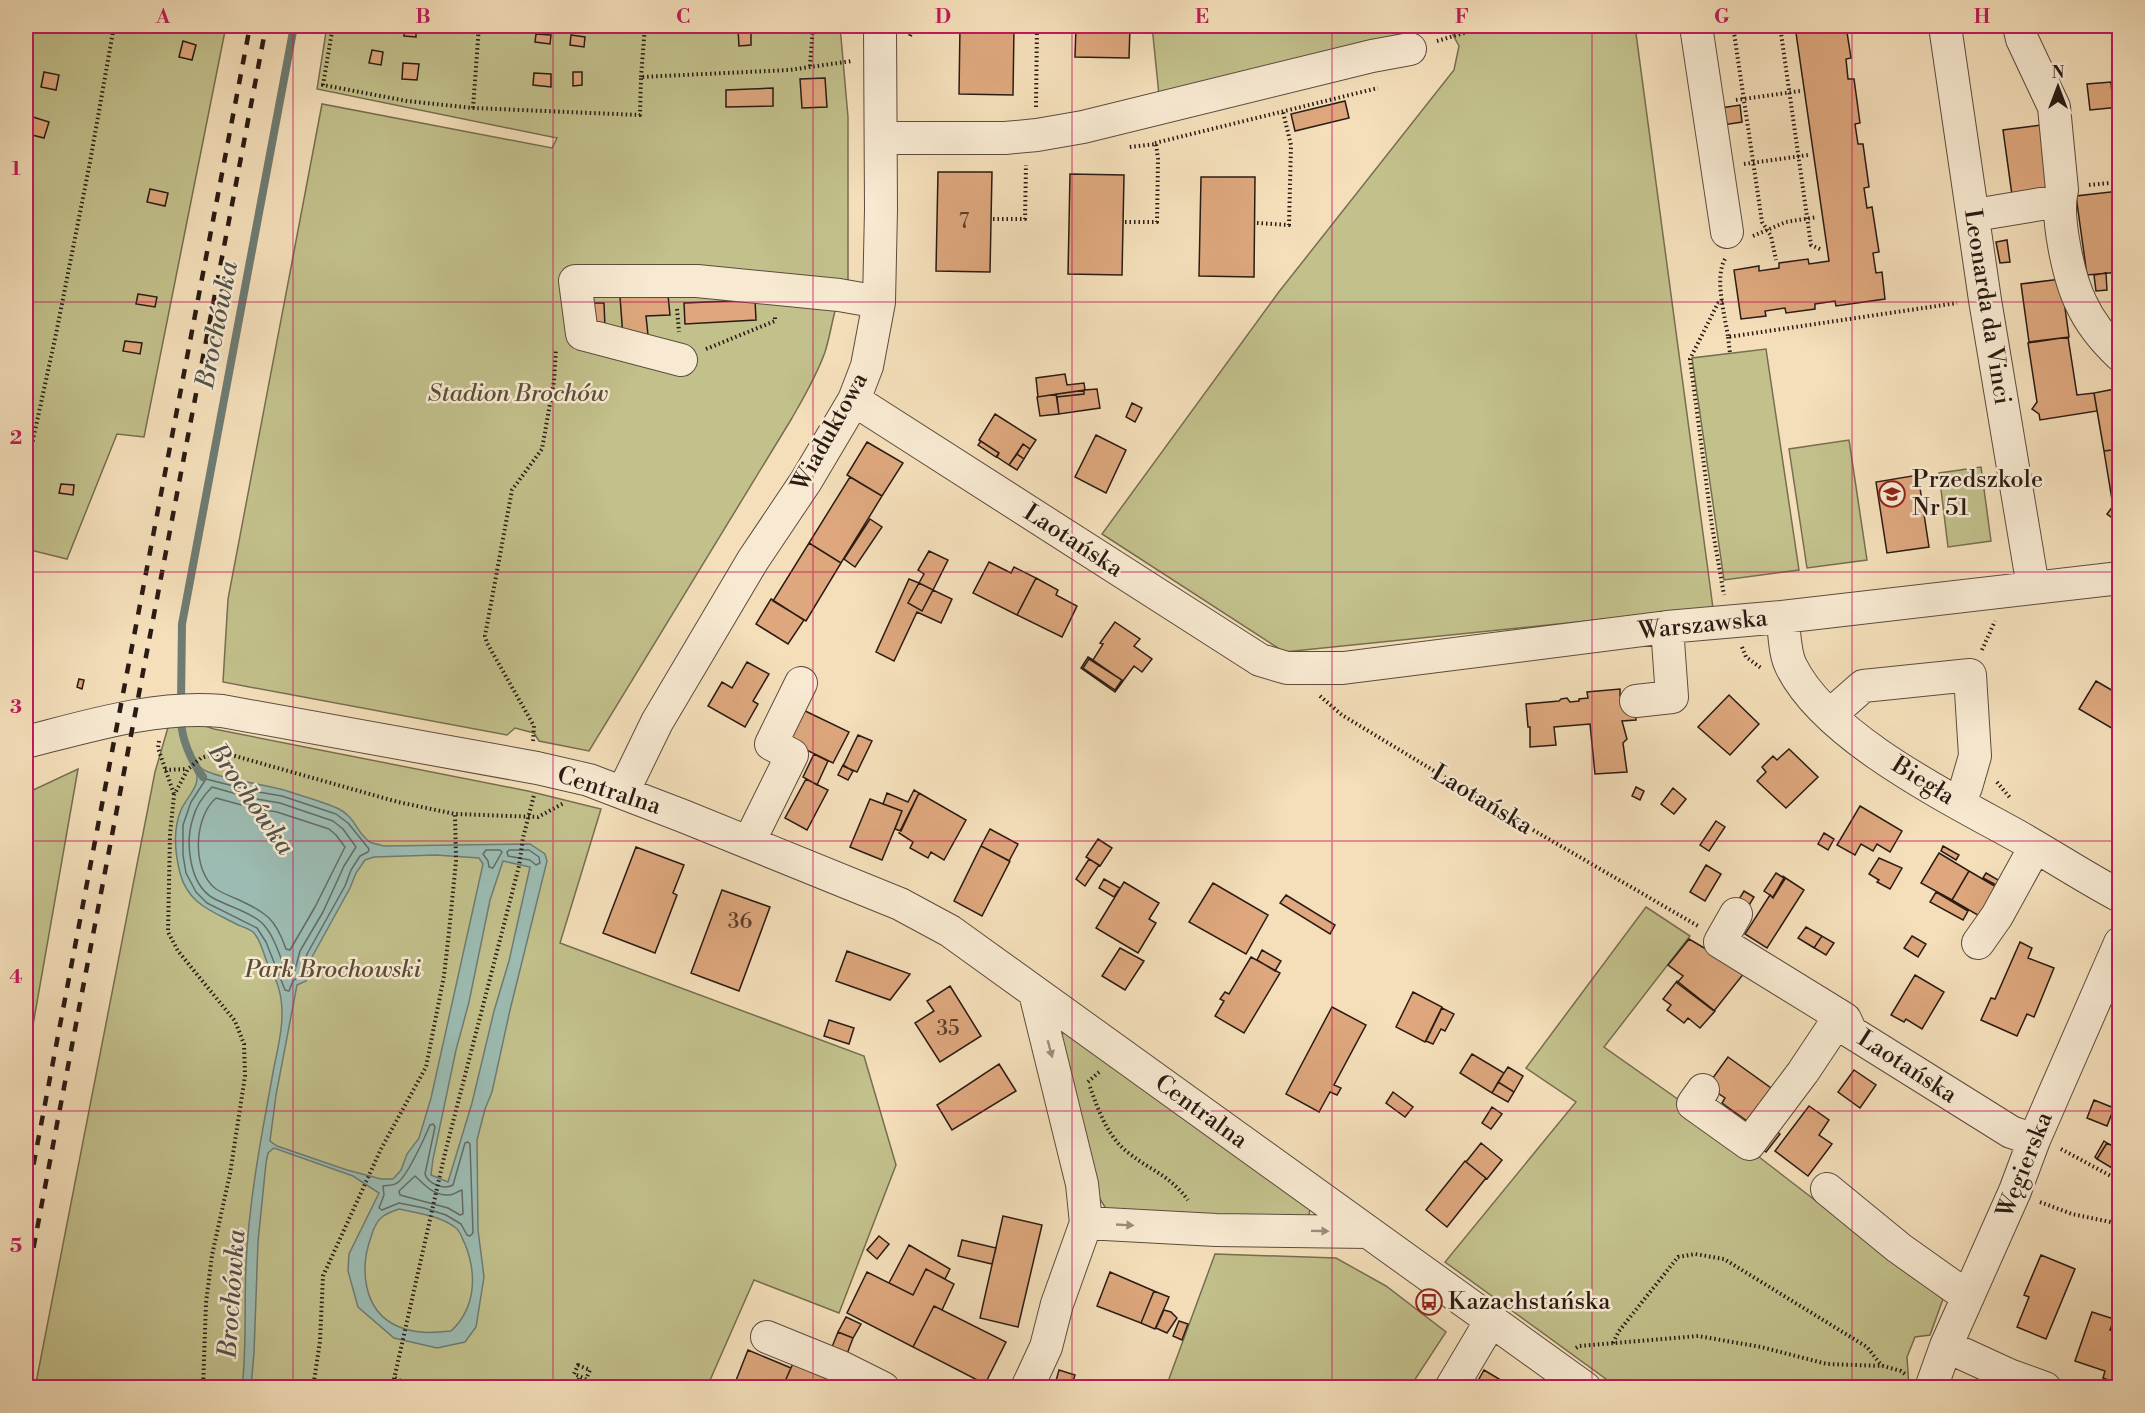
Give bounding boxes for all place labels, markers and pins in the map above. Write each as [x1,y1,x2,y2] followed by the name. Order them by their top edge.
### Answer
[1912,465,2043,523] place label: Przedszkole Nr 51
[1877,479,1907,509] school or university icon: Przedszkole Nr 51
[1414,1287,1444,1317] bus stop icon: Kazachstańska
[1448,1287,1611,1317] place label: Kazachstańska

